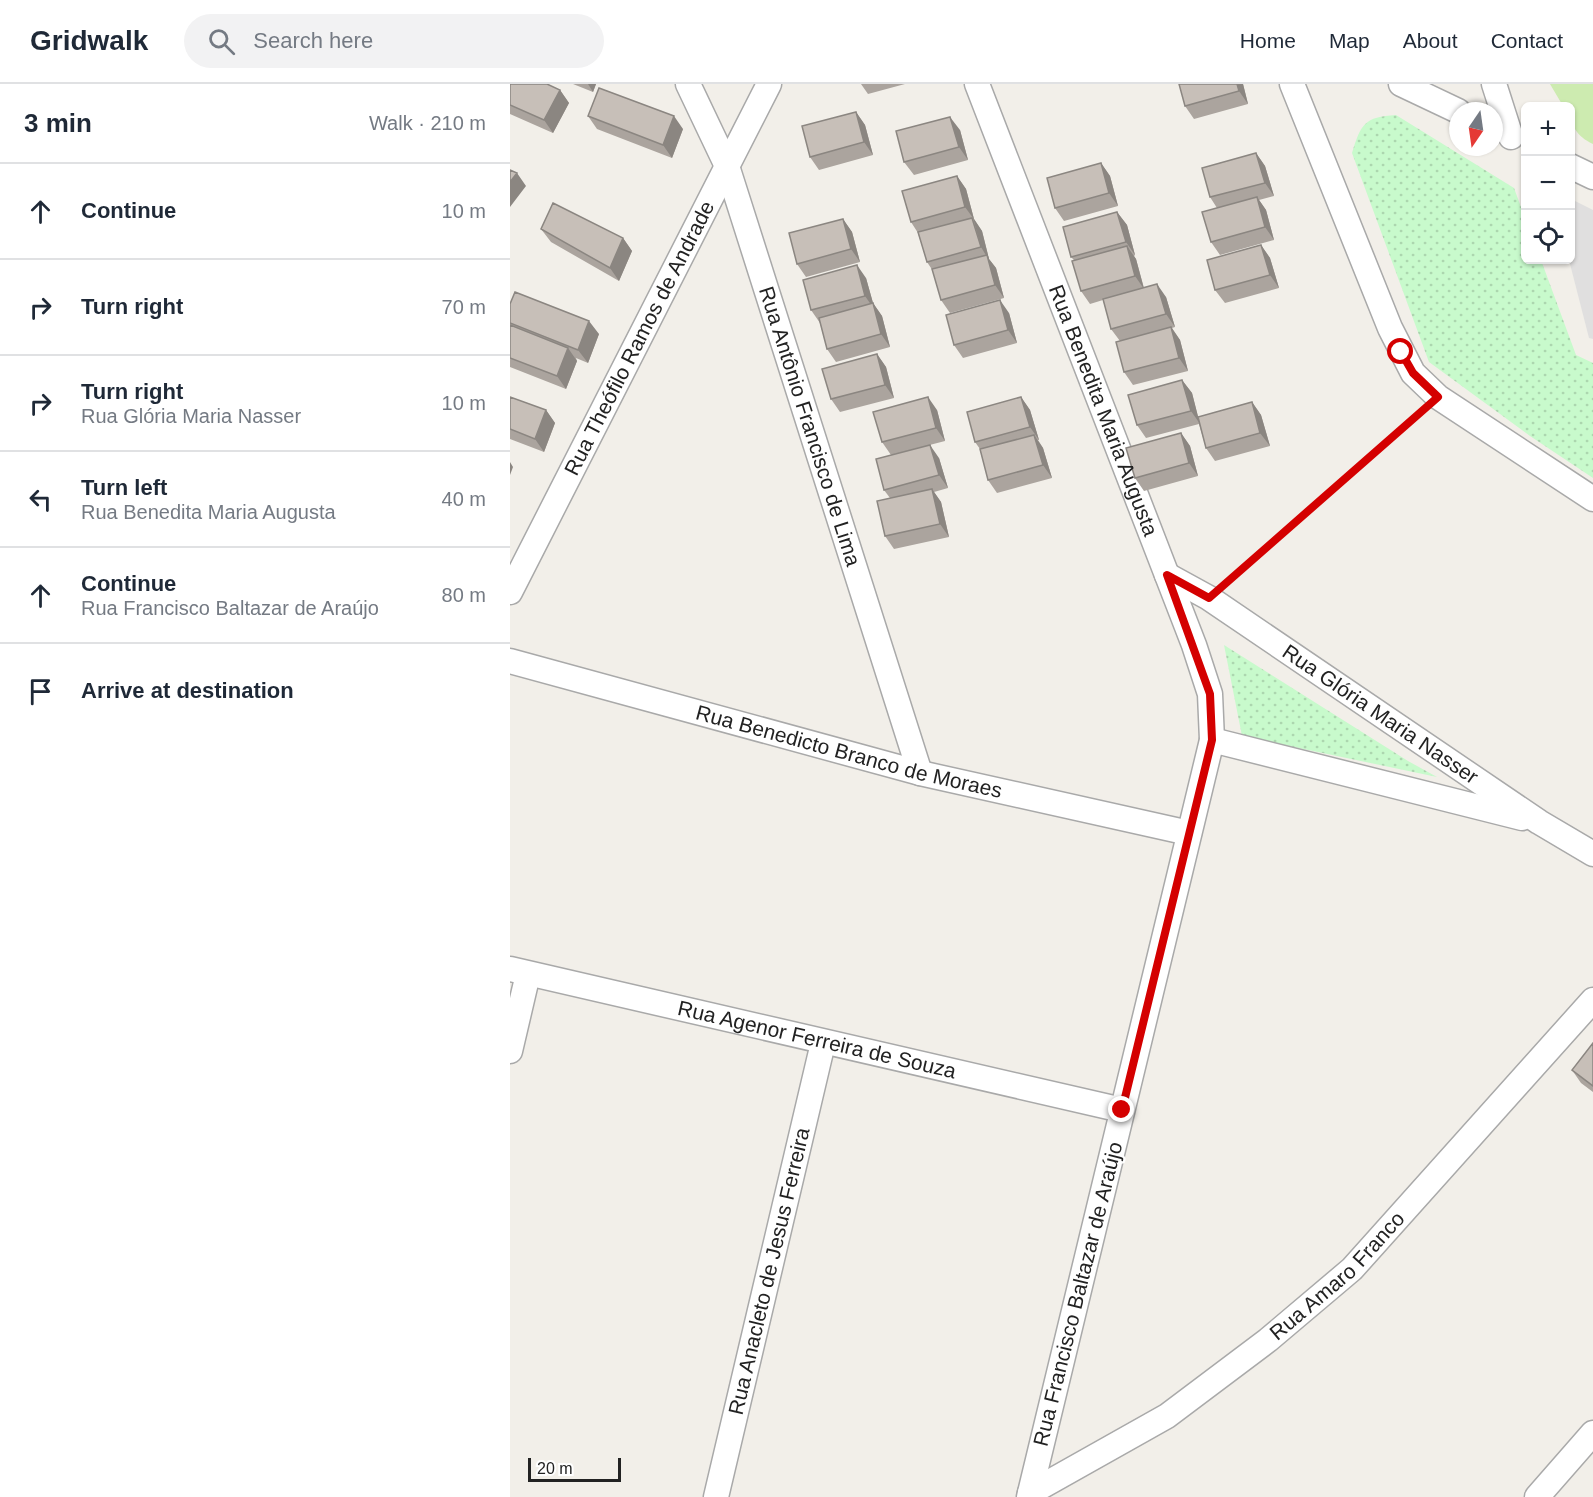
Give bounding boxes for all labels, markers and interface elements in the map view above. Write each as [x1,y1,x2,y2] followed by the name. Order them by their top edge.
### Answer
[184,14,604,68] search box
[30,25,148,56] text: Gridwalk
[205,25,238,58] icon: search
[253,28,373,53] text: Search here
[1240,29,1296,52] text: Home
[1329,29,1370,52] text: Map
[1403,29,1458,52] text: About
[1491,29,1563,52] text: Contact
[1449,102,1503,156] north arrow
[1521,102,1575,264] map controls
[1521,102,1575,156] button: +
[24,108,92,138] text: 3 min
[369,112,486,134] text: Walk · 210 m
[1521,156,1575,210] button: −
[24,195,57,228] icon: ahead
[560,197,718,479] street label: Rua Theófilo Ramos de Andrade
[81,198,176,223] text: Continue
[442,200,486,222] text: 10 m
[1521,210,1575,264] button: locate
[1045,281,1163,539] street label: Rua Benedita Maria Augusta
[755,284,866,569] street label: Rua Antônio Francisco de Lima
[24,291,57,324] icon: right
[81,294,183,319] text: Turn right
[442,296,486,318] text: 70 m
[1387,338,1413,364] route start
[81,379,183,404] text: Turn right
[24,387,57,420] icon: right
[442,392,486,414] text: 10 m
[81,405,301,427] text: Rua Glória Maria Nasser
[81,475,167,500] text: Turn left
[24,483,57,516] icon: left
[442,488,486,510] text: 40 m
[81,501,336,523] text: Rua Benedita Maria Augusta
[81,571,176,596] text: Continue
[24,579,57,612] icon: ahead
[442,584,486,606] text: 80 m
[81,597,379,619] text: Rua Francisco Baltazar de Araújo
[1279,639,1483,788] street label: Rua Glória Maria Nasser
[24,675,57,708] icon: arrive
[81,678,294,703] text: Arrive at destination
[694,700,1004,802] street label: Rua Benedicto Branco de Moraes
[676,996,959,1083] street label: Rua Agenor Ferreira de Souza
[1108,1096,1134,1122] route end
[724,1125,814,1417] street label: Rua Anacleto de Jesus Ferreira
[1029,1139,1127,1448] street label: Rua Francisco Baltazar de Araújo
[1265,1207,1409,1344] street label: Rua Amaro Franco
[528,1455,621,1482] scale bar
[537,1460,573,1477] text: 20 m

